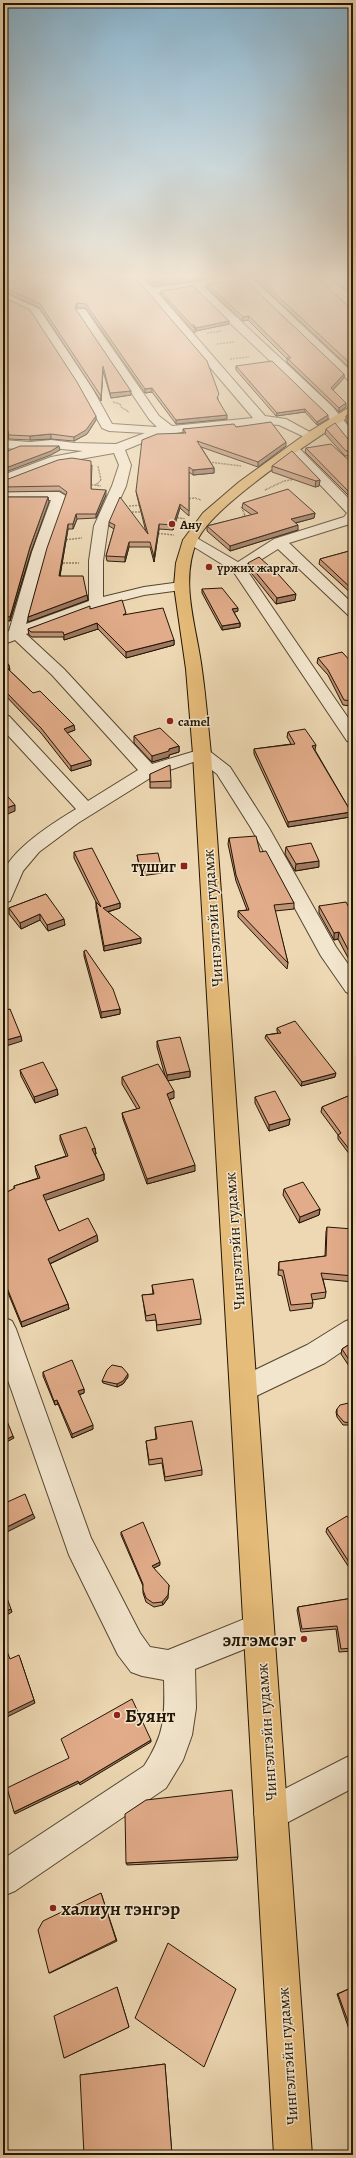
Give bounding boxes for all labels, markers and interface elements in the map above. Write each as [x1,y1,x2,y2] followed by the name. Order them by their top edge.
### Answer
[179,516,203,533] place label: Ану
[167,519,177,529] marker: Ану
[216,559,299,576] place label: үржих жаргал
[204,562,214,572] marker: үржих жаргал
[178,713,211,730] place label: camel
[165,716,175,726] marker: camel
[197,848,229,988] street label: Чингэлтэйн гудамж
[131,856,176,878] place label: түшиг
[179,861,189,871] marker: түшиг
[219,1171,251,1311] street label: Чингэлтэйн гудамж
[222,1627,297,1653] place label: элгэмсэг
[299,1634,309,1644] marker: элгэмсэг
[251,1662,283,1802] street label: Чингэлтэйн гудамж
[125,1703,176,1729] place label: Буянт
[112,1710,122,1720] marker: Буянт
[61,1896,180,1922] place label: халиун тэнгэр
[48,1903,58,1913] marker: халиун тэнгэр
[272,1986,304,2126] street label: Чингэлтэйн гудамж

